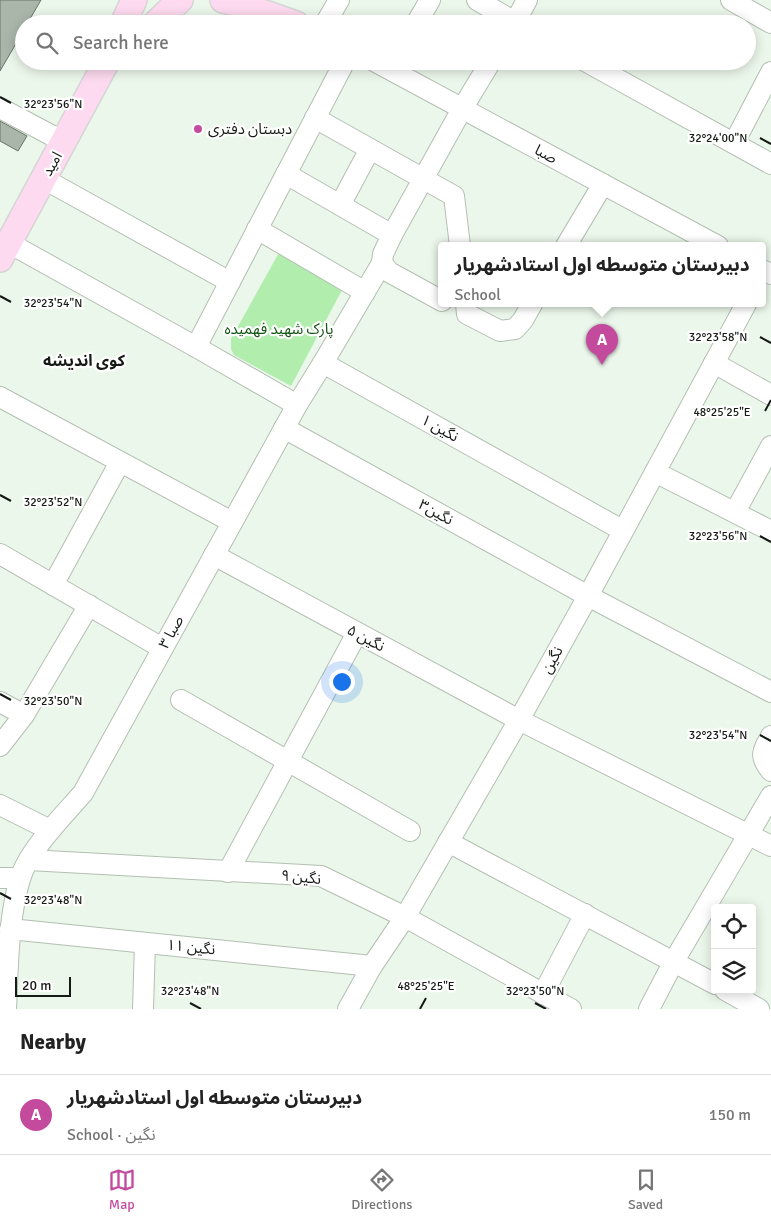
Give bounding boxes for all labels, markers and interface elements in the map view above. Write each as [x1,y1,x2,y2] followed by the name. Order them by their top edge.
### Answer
[15,15,756,70] search box
[33,29,61,57] icon: search
[73,31,169,55] text: Search here
[24,97,82,112] text: 32°23'56"N
[208,120,292,138] place label: دبستان دفتری
[192,123,204,135] marker: دبستان دفتری
[689,131,747,146] text: 32°24'00"N
[532,141,560,167] street label: صبا
[38,149,66,179] street label: امید
[438,242,766,307] popup
[454,253,750,277] text: دبیرستان متوسطه اول استادشهریار
[454,285,501,305] text: School
[24,296,82,311] text: 32°23'54"N
[224,320,334,339] park label: پارک شهید فهمیده
[586,324,618,365] pin: A
[689,330,747,345] text: 32°23'58"N
[43,351,126,371] district label: کوی اندیشه
[693,405,751,420] text: 48°25'25"E
[418,410,462,446] street label: نگین ۱
[24,495,82,510] text: 32°23'52"N
[416,495,456,529] street label: نگین۳
[689,529,747,544] text: 32°23'56"N
[155,612,187,652] street label: صبا ۳
[344,621,388,655] street label: نگین ۵
[537,643,567,677] street label: نگین
[329,669,355,695] your location
[24,694,82,709] text: 32°23'50"N
[689,728,747,743] text: 32°23'54"N
[280,866,322,888] street label: نگین ۹
[24,893,82,908] text: 32°23'48"N
[711,904,756,994] map controls
[711,904,756,949] button: locate
[166,936,216,958] street label: نگین ۱۱
[711,949,756,994] button: layers
[15,974,71,997] scale bar
[22,977,51,994] text: 20 m
[397,979,455,994] text: 48°25'25"E
[161,984,219,999] text: 32°23'48"N
[506,984,564,999] text: 32°23'50"N
[20,1029,86,1055] text: Nearby
[67,1086,362,1110] text: دبیرستان متوسطه اول استادشهریار
[31,1105,41,1125] text: A
[709,1105,751,1125] text: 150 m
[67,1125,156,1145] text: School · نگین
[108,1166,136,1213] tab: Map
[351,1166,412,1213] tab: Directions
[628,1166,663,1213] tab: Saved

